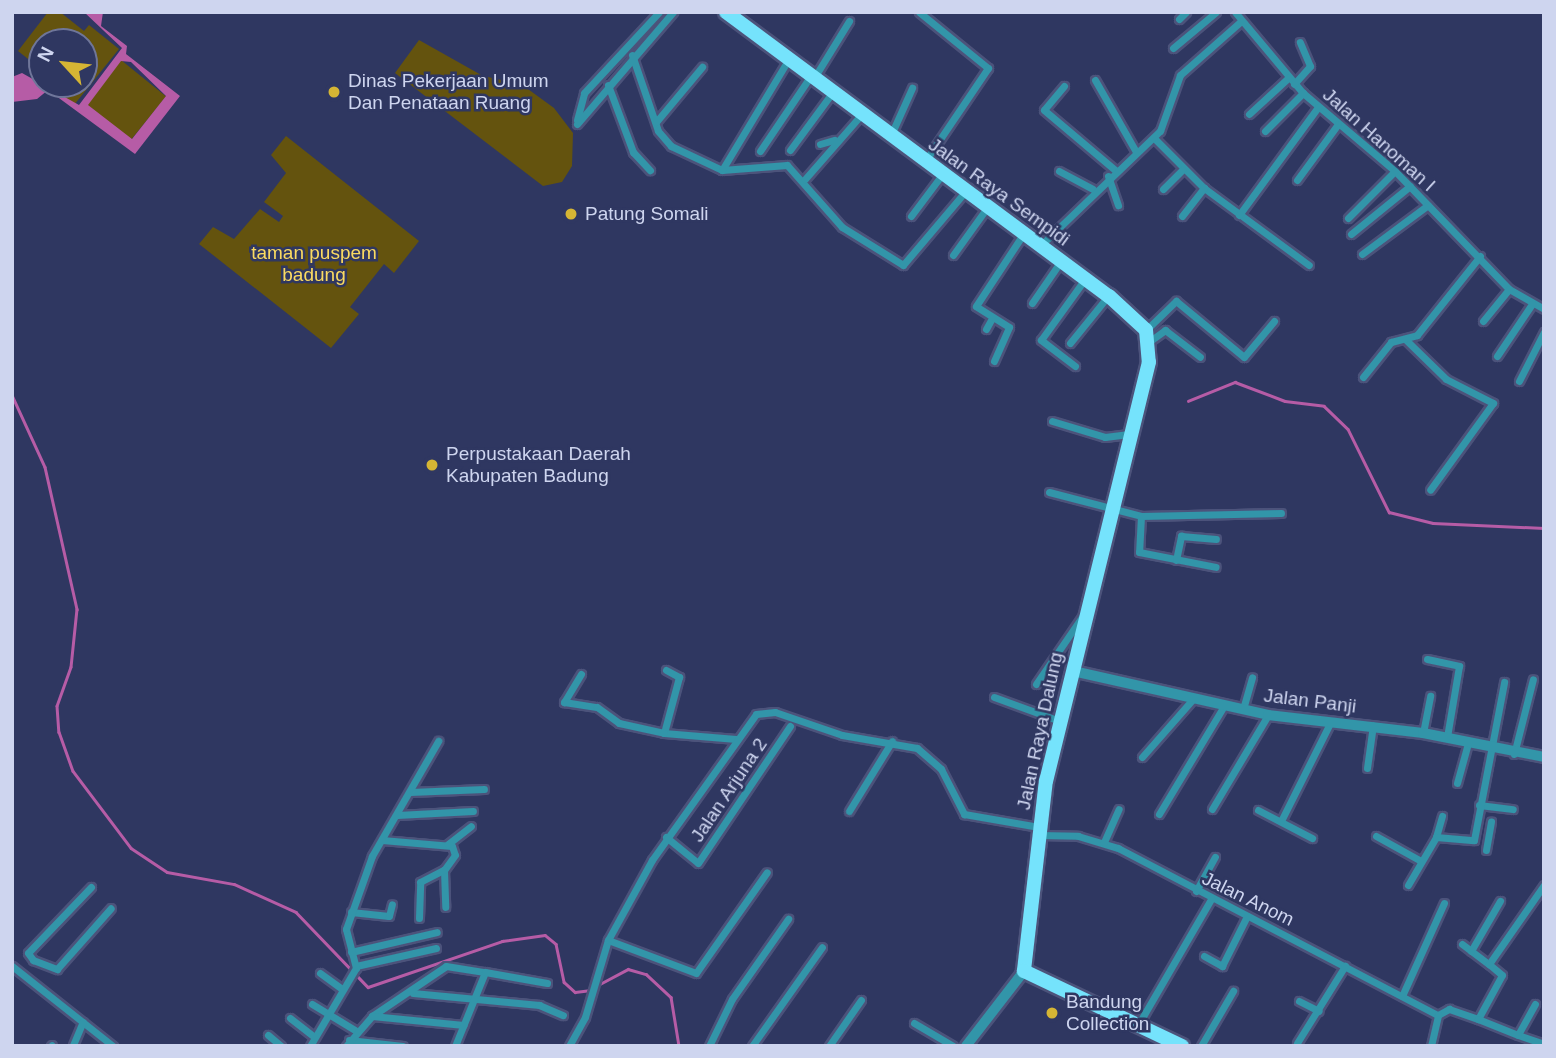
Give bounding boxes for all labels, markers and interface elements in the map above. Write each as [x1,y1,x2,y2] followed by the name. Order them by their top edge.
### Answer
[28,28,98,98] north arrow
[33,43,58,65] text: N
[348,70,549,114] place label: Dinas Pekerjaan Umum Dan Penataan Ruang
[1318,83,1440,197] street label: Jalan Hanoman I
[326,84,342,100] marker: Dinas Pekerjaan Umum Dan Penataan Ruang
[924,133,1074,251] street label: Jalan Raya Sempidi
[585,203,709,225] place label: Patung Somali
[563,206,579,222] marker: Patung Somali
[251,242,377,286] park label: taman puspem badung
[446,443,631,487] place label: Perpustakaan Daerah Kabupaten Badung
[424,457,440,473] marker: Perpustakaan Daerah Kabupaten Badung
[1012,650,1068,812] street label: Jalan Raya Dalung
[1262,684,1358,718] street label: Jalan Panji
[686,733,772,847] street label: Jalan Arjuna 2
[1198,867,1298,931] street label: Jalan Anom
[1066,991,1149,1035] place label: Bandung Collection
[1044,1005,1060,1021] marker: Bandung Collection

